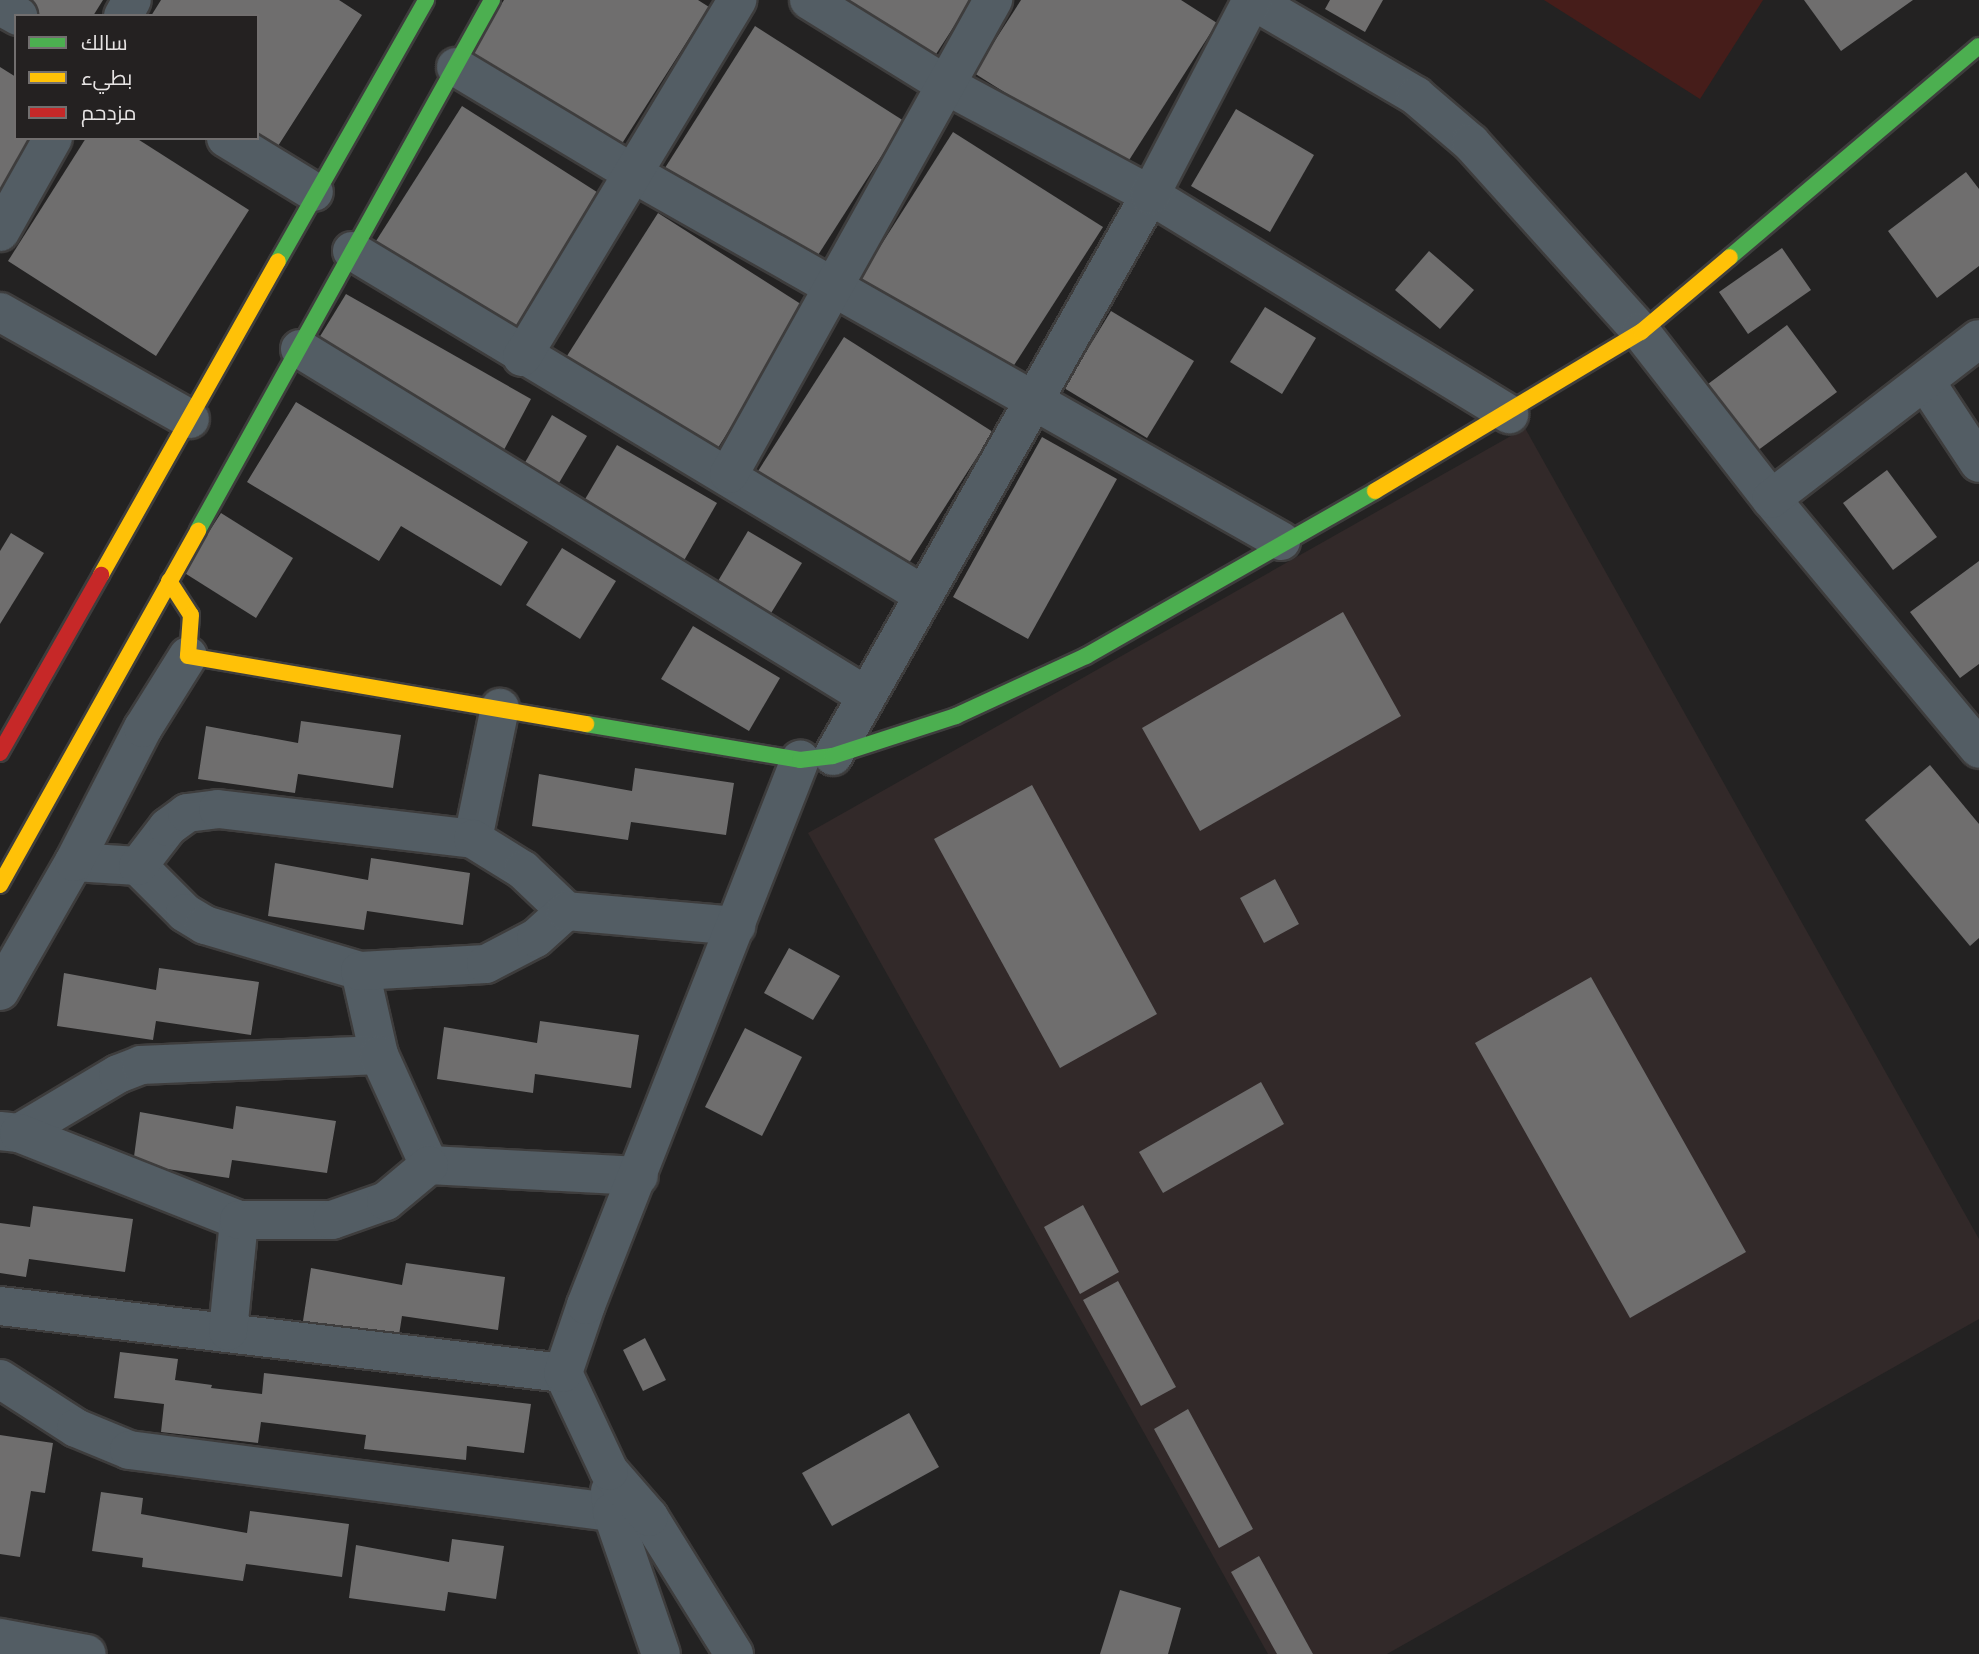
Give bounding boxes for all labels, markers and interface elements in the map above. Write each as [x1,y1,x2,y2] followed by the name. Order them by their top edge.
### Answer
[14,14,259,140] legend
[81,28,128,57] text: سالك
[81,63,132,92] text: بطيء
[81,98,136,127] text: مزدحم

